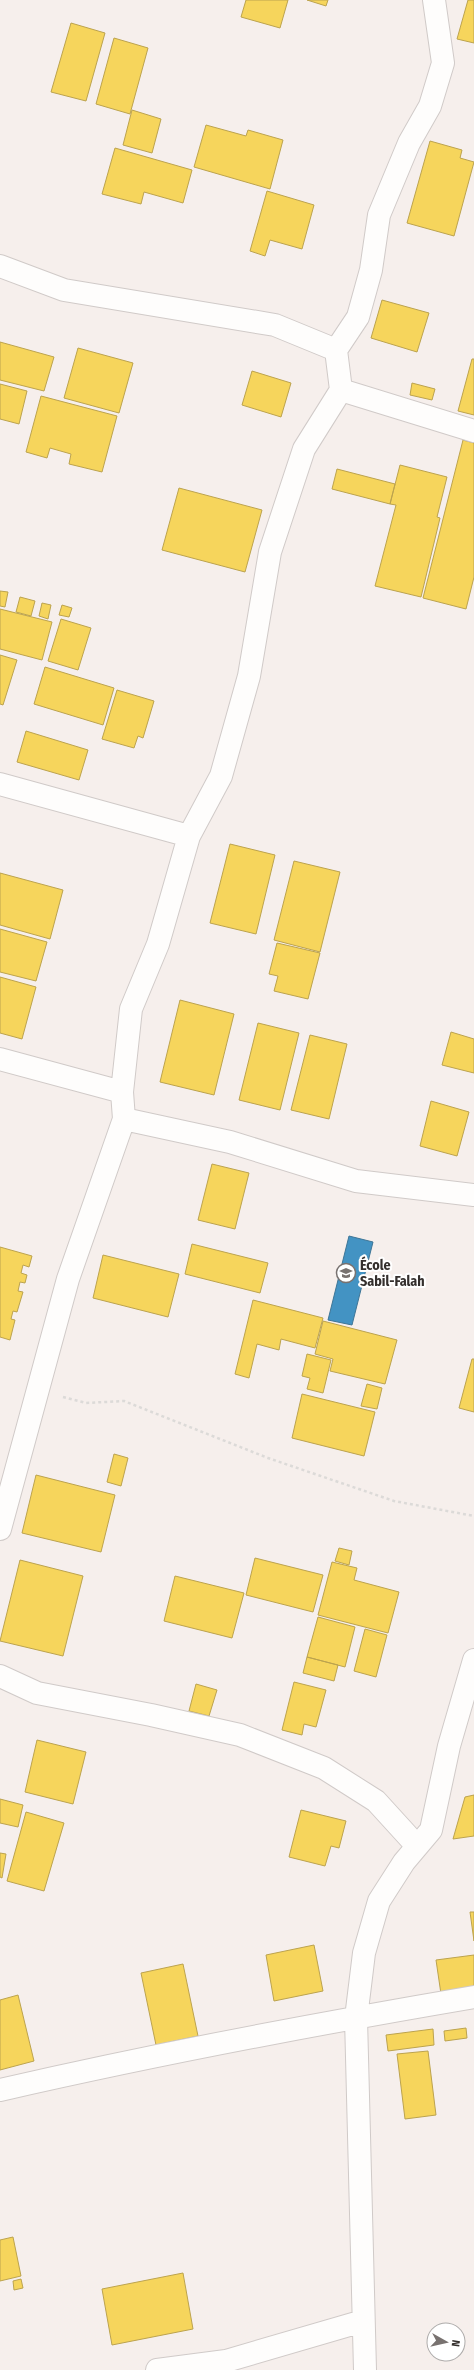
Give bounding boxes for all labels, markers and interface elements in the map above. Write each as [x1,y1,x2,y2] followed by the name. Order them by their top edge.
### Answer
[360,1256,425,1290] place label: École Sabil-Falah
[335,1262,357,1284] school or university icon: École Sabil-Falah
[426,2322,466,2362] north arrow
[449,2339,462,2347] text: N

